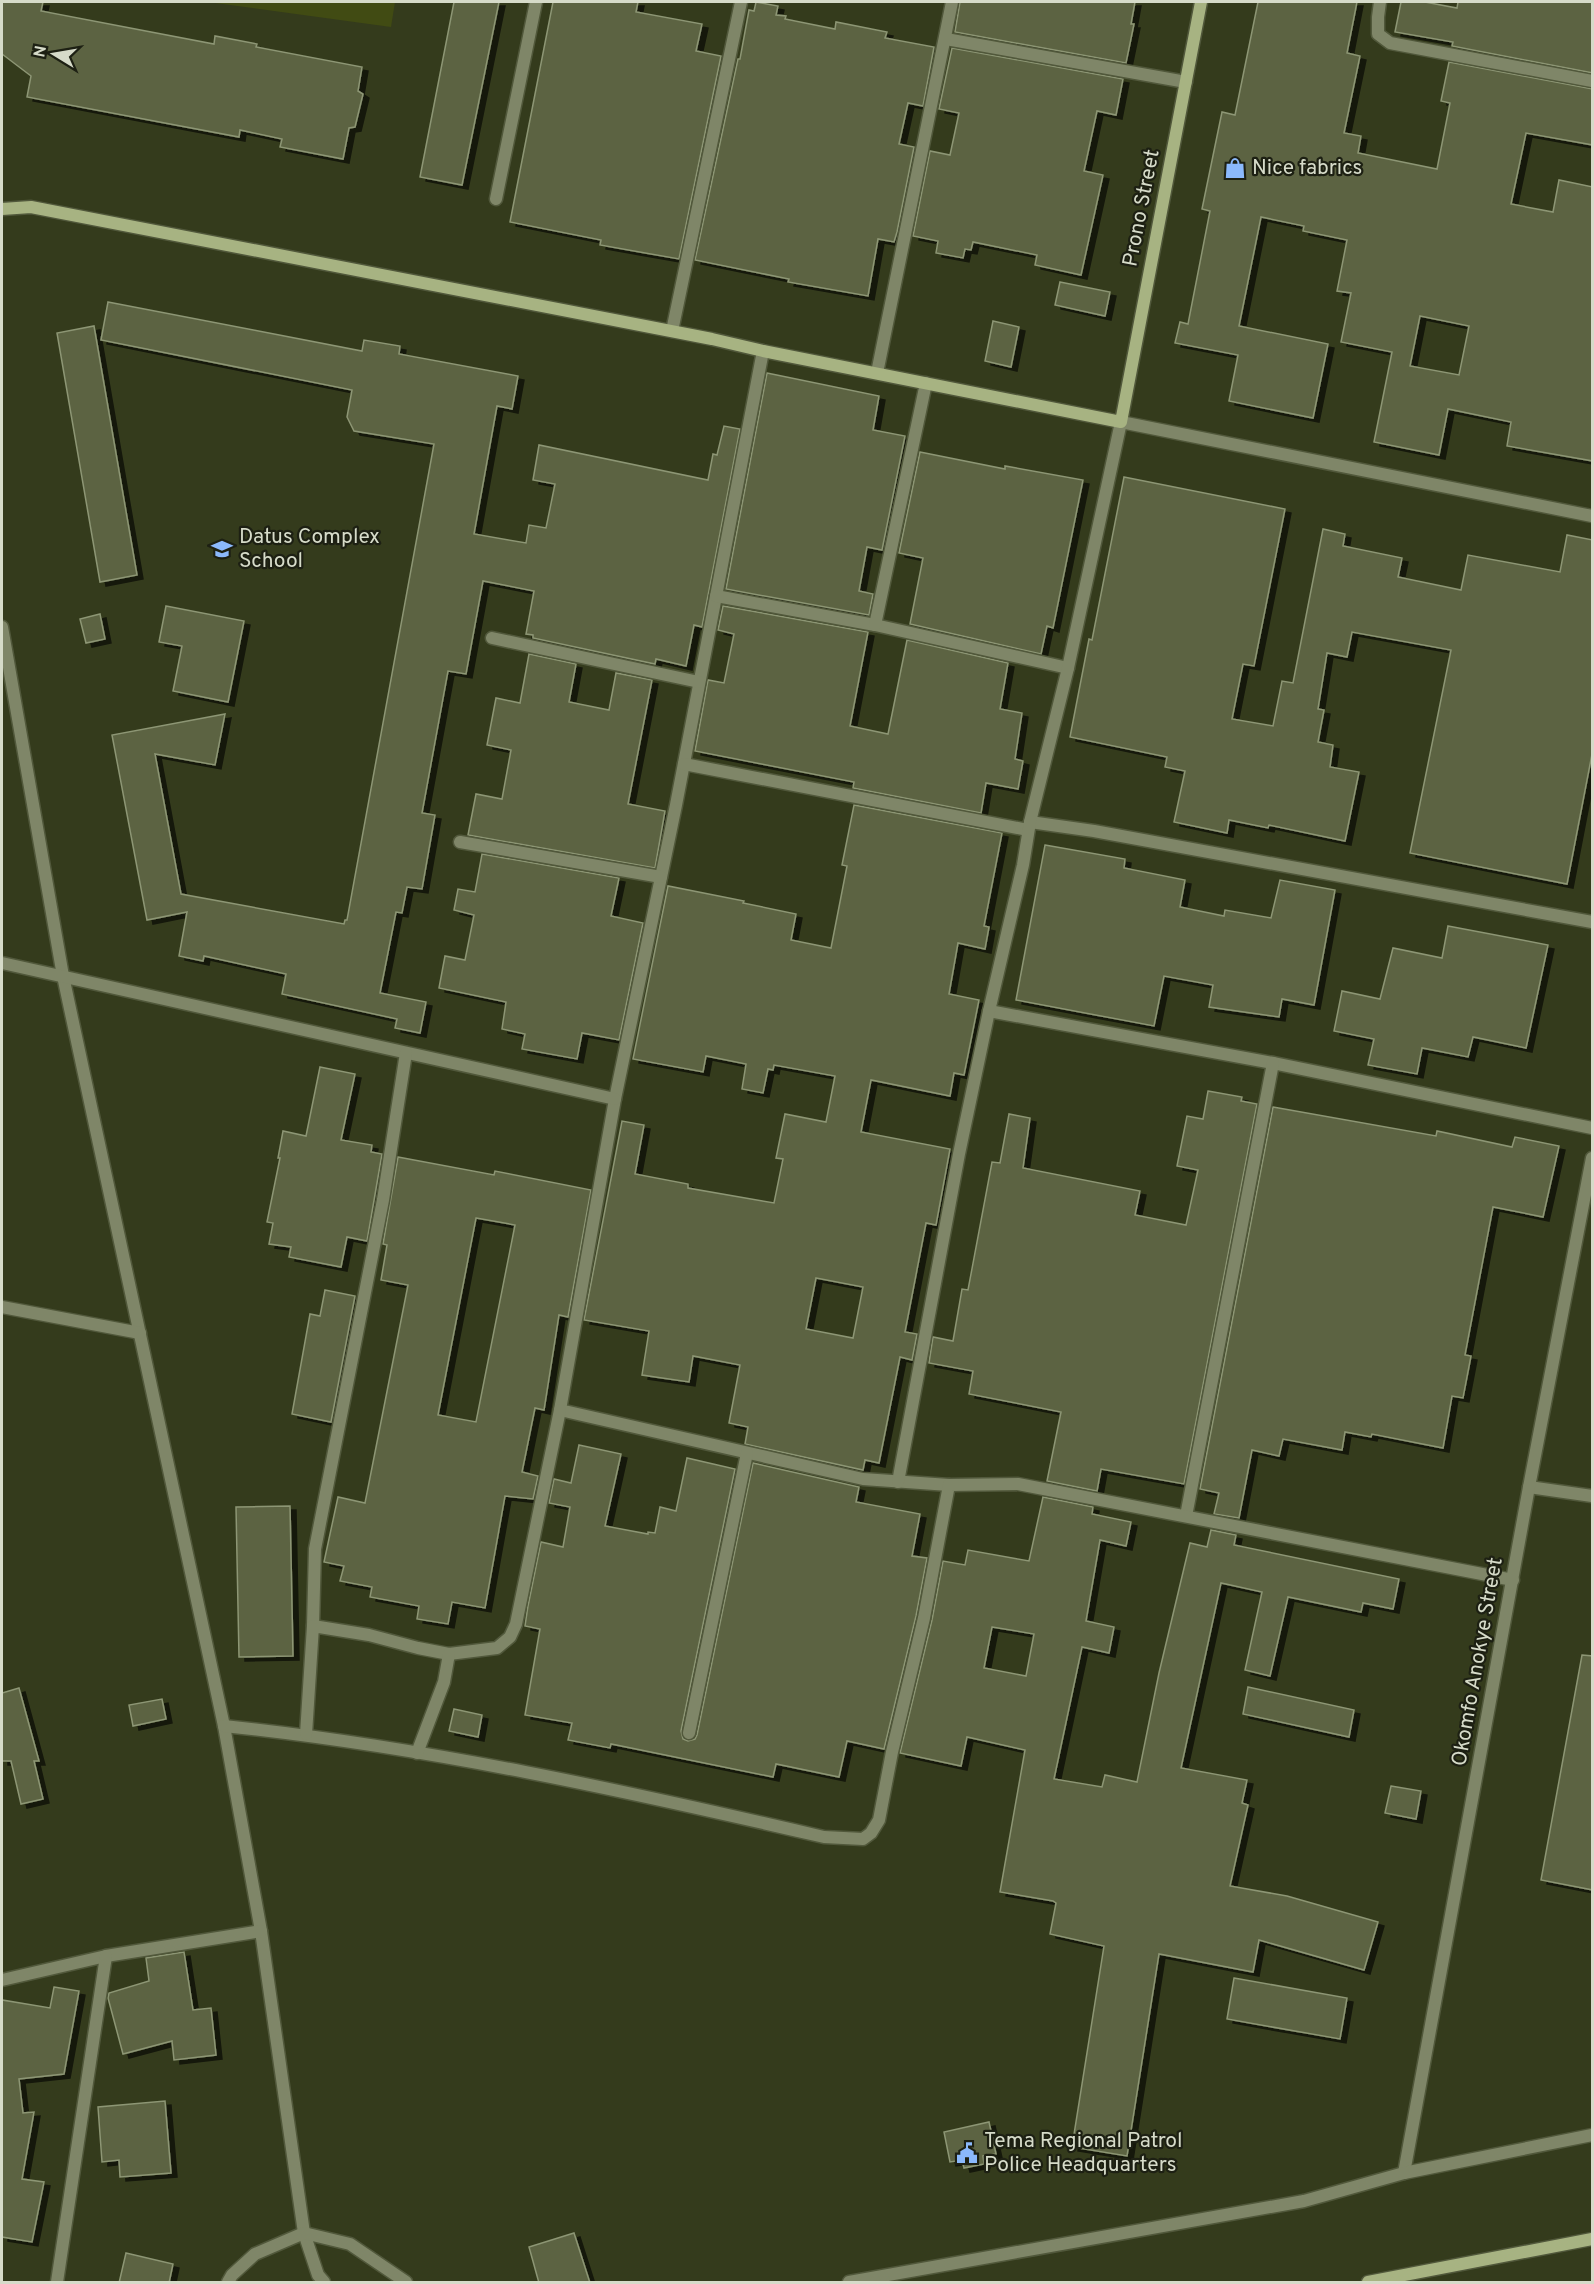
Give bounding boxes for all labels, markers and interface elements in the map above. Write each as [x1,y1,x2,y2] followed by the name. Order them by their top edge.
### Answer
[24,24,84,84] north arrow
[30,44,52,59] text: N
[1117,147,1167,269] street label: Prono Street
[1252,155,1362,182] place label: Nice fabrics
[1223,156,1247,180] shop icon: Nice fabrics
[239,524,380,575] place label: Datus Complex School
[210,537,234,561] school or university icon: Datus Complex School
[1446,1555,1510,1769] street label: Okomfo Anokye Street
[984,2128,1183,2179] place label: Tema Regional Patrol Police Headquarters
[955,2141,979,2165] public building icon: Tema Regional Patrol Police Headquarters

